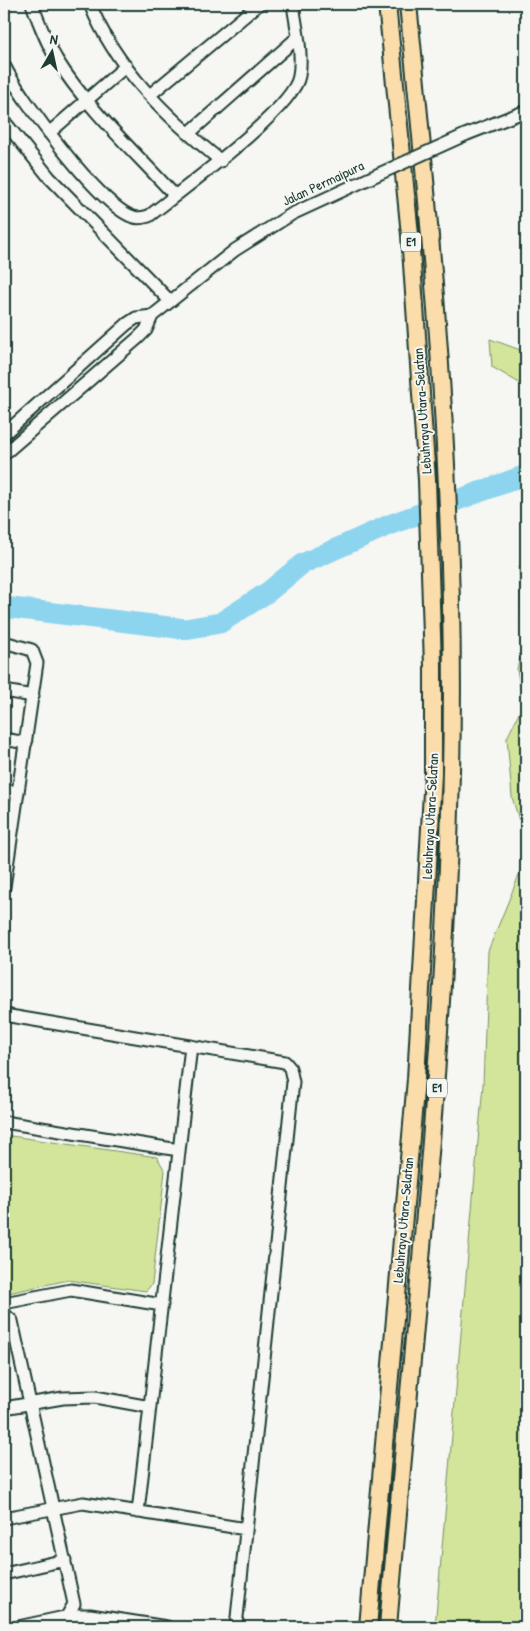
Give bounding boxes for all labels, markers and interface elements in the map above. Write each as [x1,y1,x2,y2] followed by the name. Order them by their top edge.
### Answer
[28,28,78,78] north arrow
[49,29,60,49] text: N
[279,155,367,211] street label: Jalan Permaipura
[401,232,421,252] road number: E1
[408,347,436,475] street label: Lebuhraya Utara–Selatan
[417,752,443,880] street label: Lebuhraya Utara–Selatan
[427,1078,447,1098] road number: E1
[388,1156,418,1284] street label: Lebuhraya Utara–Selatan

